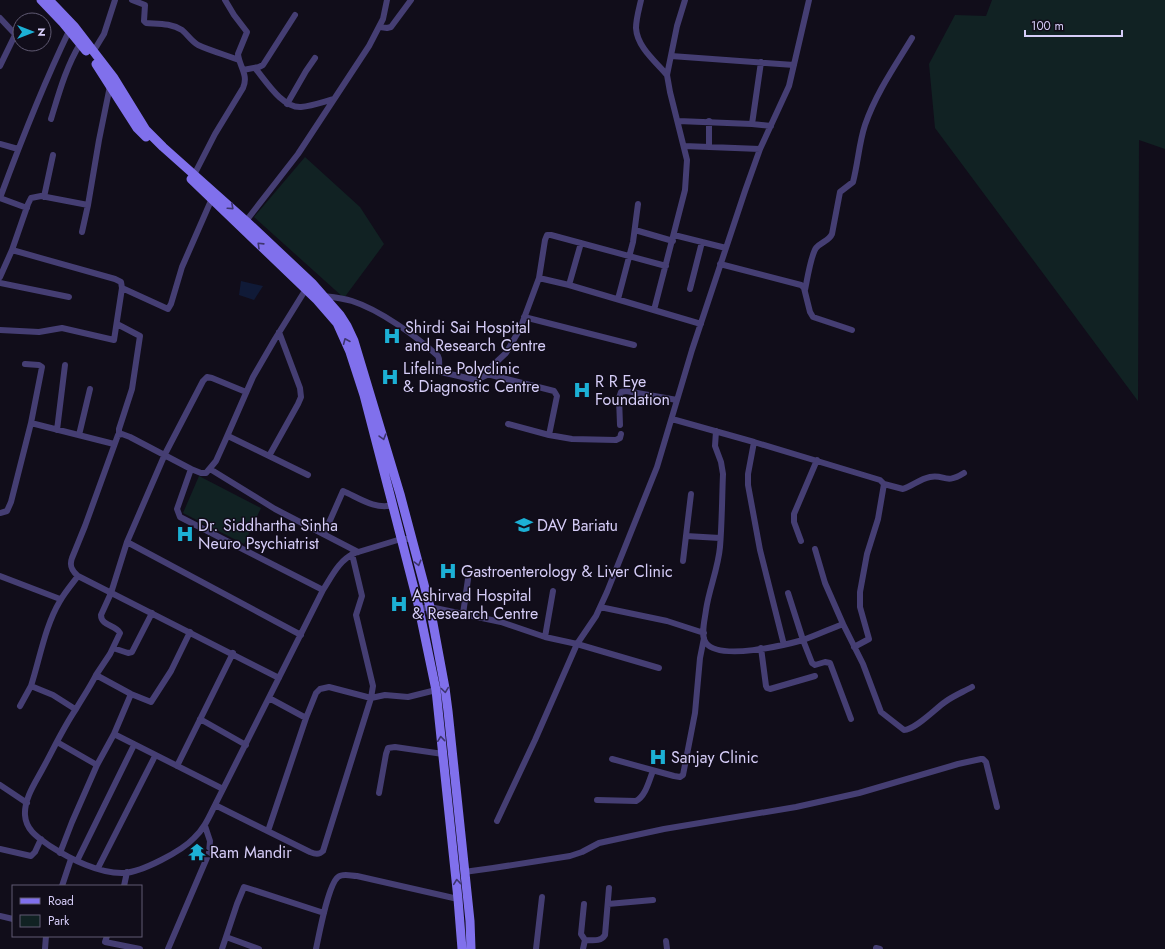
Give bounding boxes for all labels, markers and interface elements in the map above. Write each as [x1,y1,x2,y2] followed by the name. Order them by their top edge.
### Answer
[12,12,52,52] north arrow
[1025,12,1122,38] scale bar
[1031,17,1064,35] text: 100 m
[34,28,50,36] text: N
[226,203,233,210] one-way arrow
[257,242,265,250] one-way arrow
[405,316,546,357] place label: Shirdi Sai Hospital and Research Centre
[382,326,402,346] hospital icon: Shirdi Sai Hospital and Research Centre
[342,338,350,345] one-way arrow
[403,357,539,398] place label: Lifeline Polyclinic & Diagnostic Centre
[380,367,400,387] hospital icon: Lifeline Polyclinic & Diagnostic Centre
[595,370,670,411] place label: R R Eye Foundation
[572,380,592,400] hospital icon: R R Eye Foundation
[378,434,387,441] one-way arrow
[198,514,338,555] place label: Dr. Siddhartha Sinha Neuro Psychiatrist
[537,514,618,537] place label: DAV Bariatu
[514,515,534,535] school or university icon: DAV Bariatu
[175,524,195,544] hospital icon: Dr. Siddhartha Sinha Neuro Psychiatrist
[413,559,422,566] one-way arrow
[461,560,673,583] place label: Gastroenterology & Liver Clinic
[438,561,458,581] hospital icon: Gastroenterology & Liver Clinic
[412,584,538,625] place label: Ashirvad Hospital & Research Centre
[389,594,409,614] hospital icon: Ashirvad Hospital & Research Centre
[440,686,449,693] one-way arrow
[437,736,446,742] one-way arrow
[671,746,758,769] place label: Sanjay Clinic
[648,747,668,767] hospital icon: Sanjay Clinic
[210,841,292,864] place label: Ram Mandir
[187,842,207,862] temple icon: Ram Mandir
[452,879,461,885] one-way arrow
[12,885,142,937] legend
[48,892,74,910] text: Road
[48,912,70,930] text: Park

